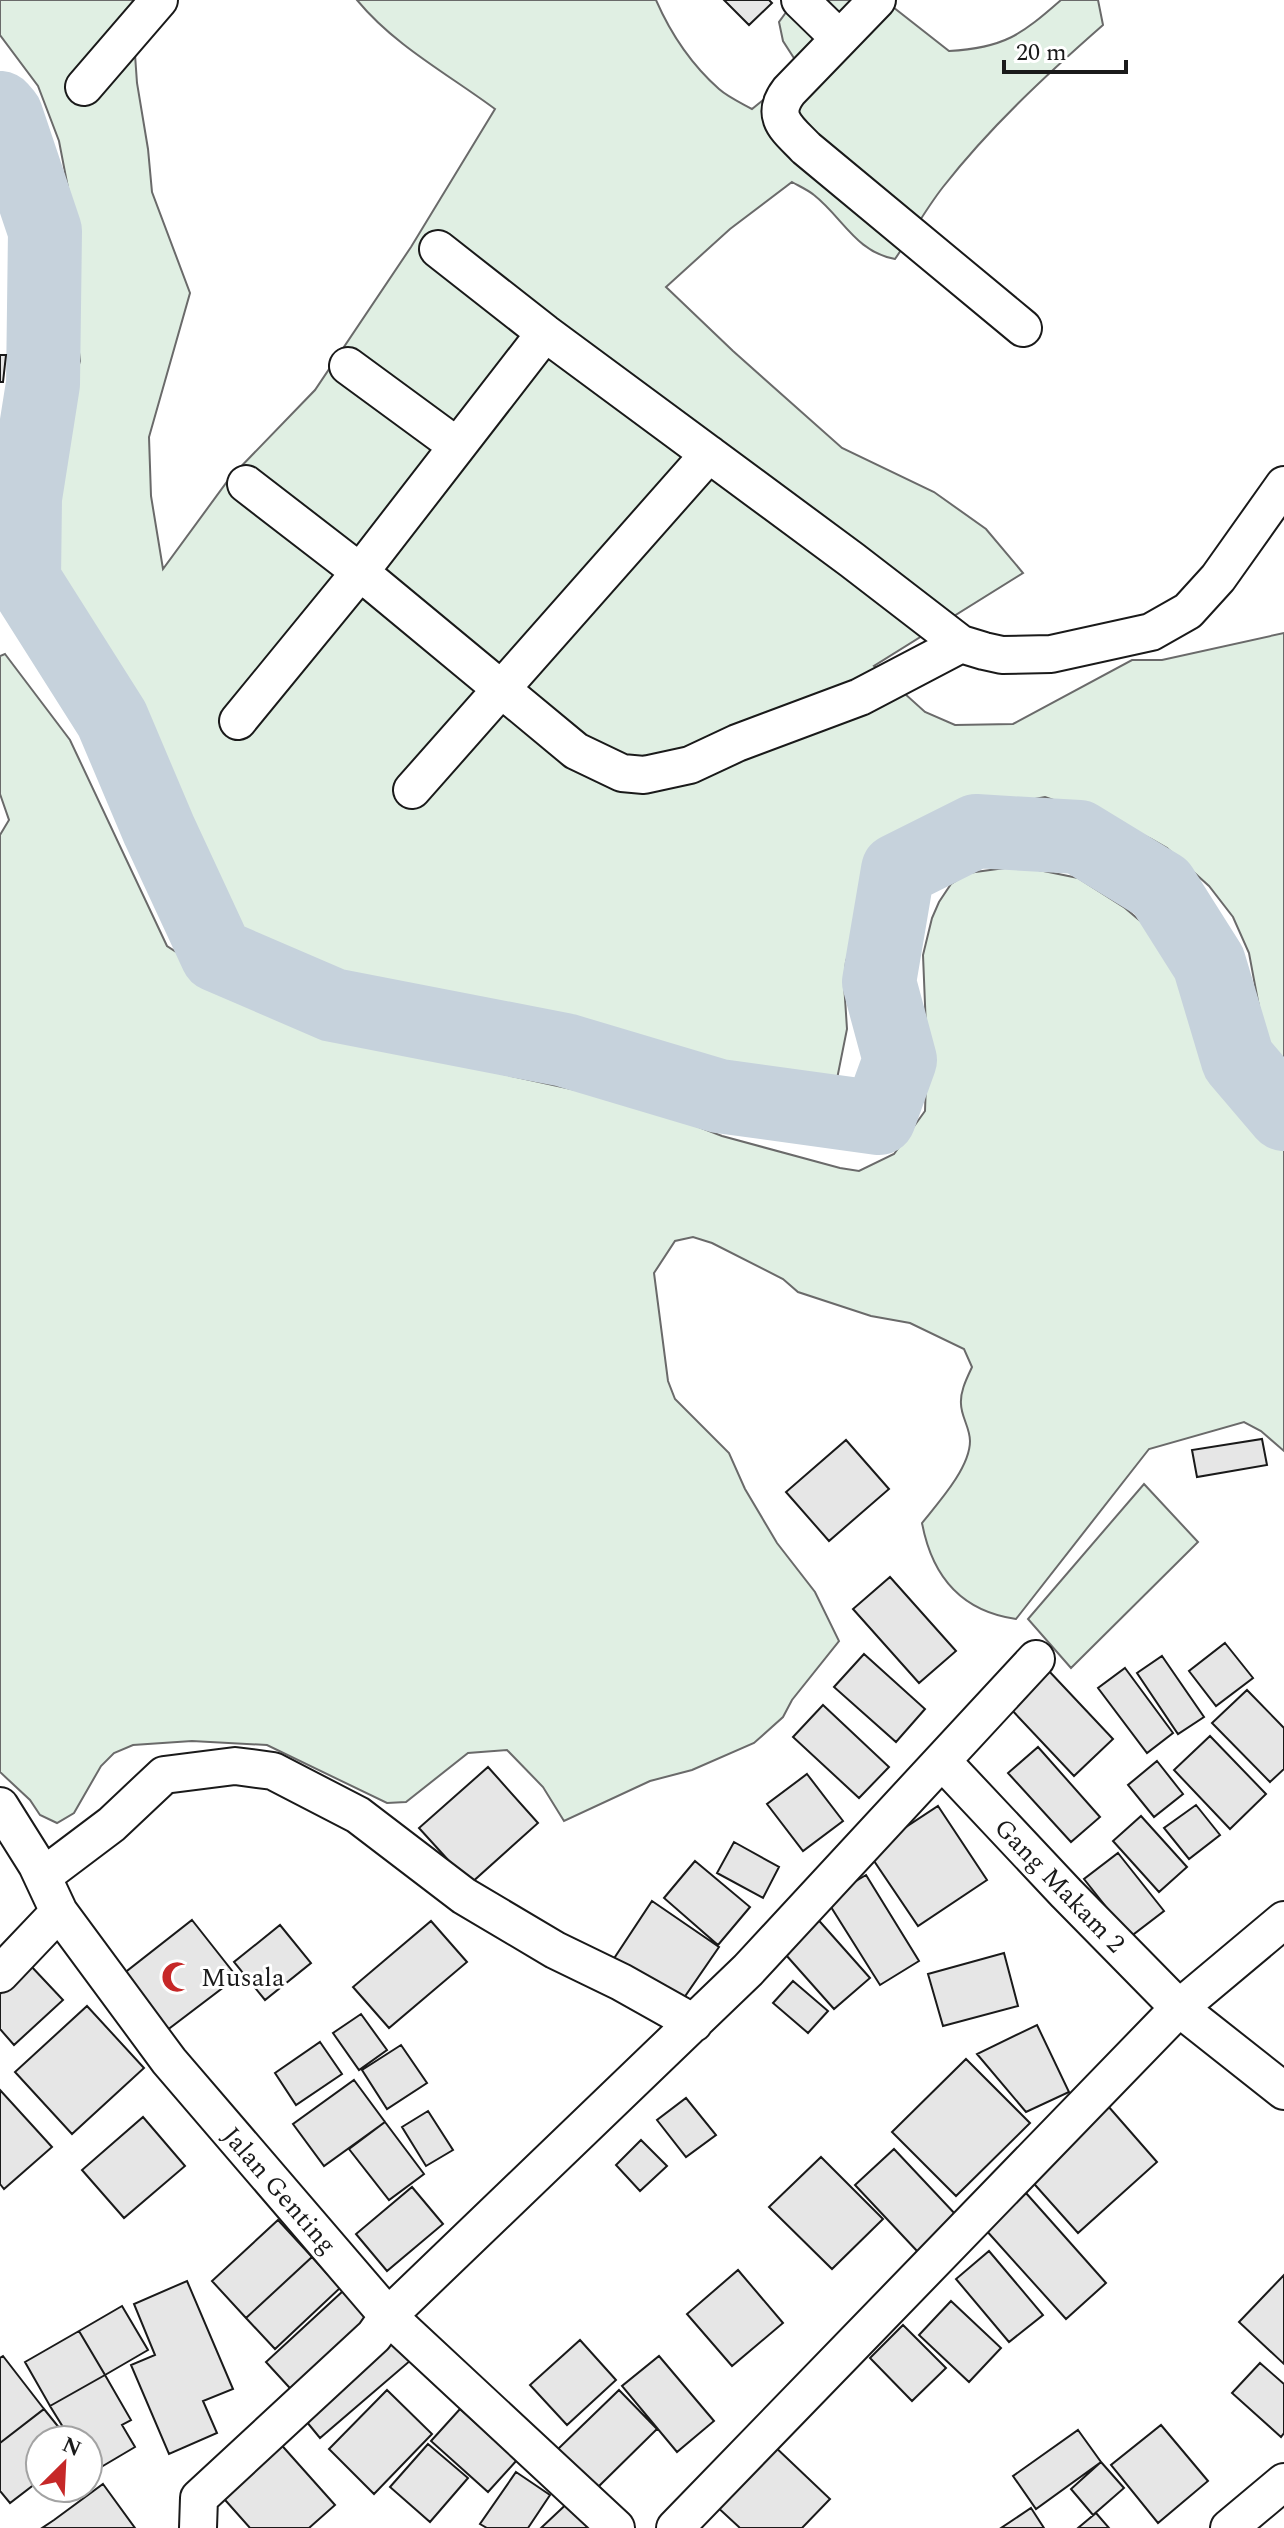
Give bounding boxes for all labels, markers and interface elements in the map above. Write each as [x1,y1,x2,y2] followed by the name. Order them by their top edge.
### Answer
[1004,24,1126,74] scale bar
[1016,35,1067,71] text: 20 m
[984,1809,1134,1962] street label: Gang Makam 2
[201,1958,285,1998] place label: Musala
[160,1960,194,1994] mosque icon: Musala
[212,2118,346,2263] street label: Jalan Genting
[24,2424,104,2504] north arrow
[57,2428,86,2466] text: N

